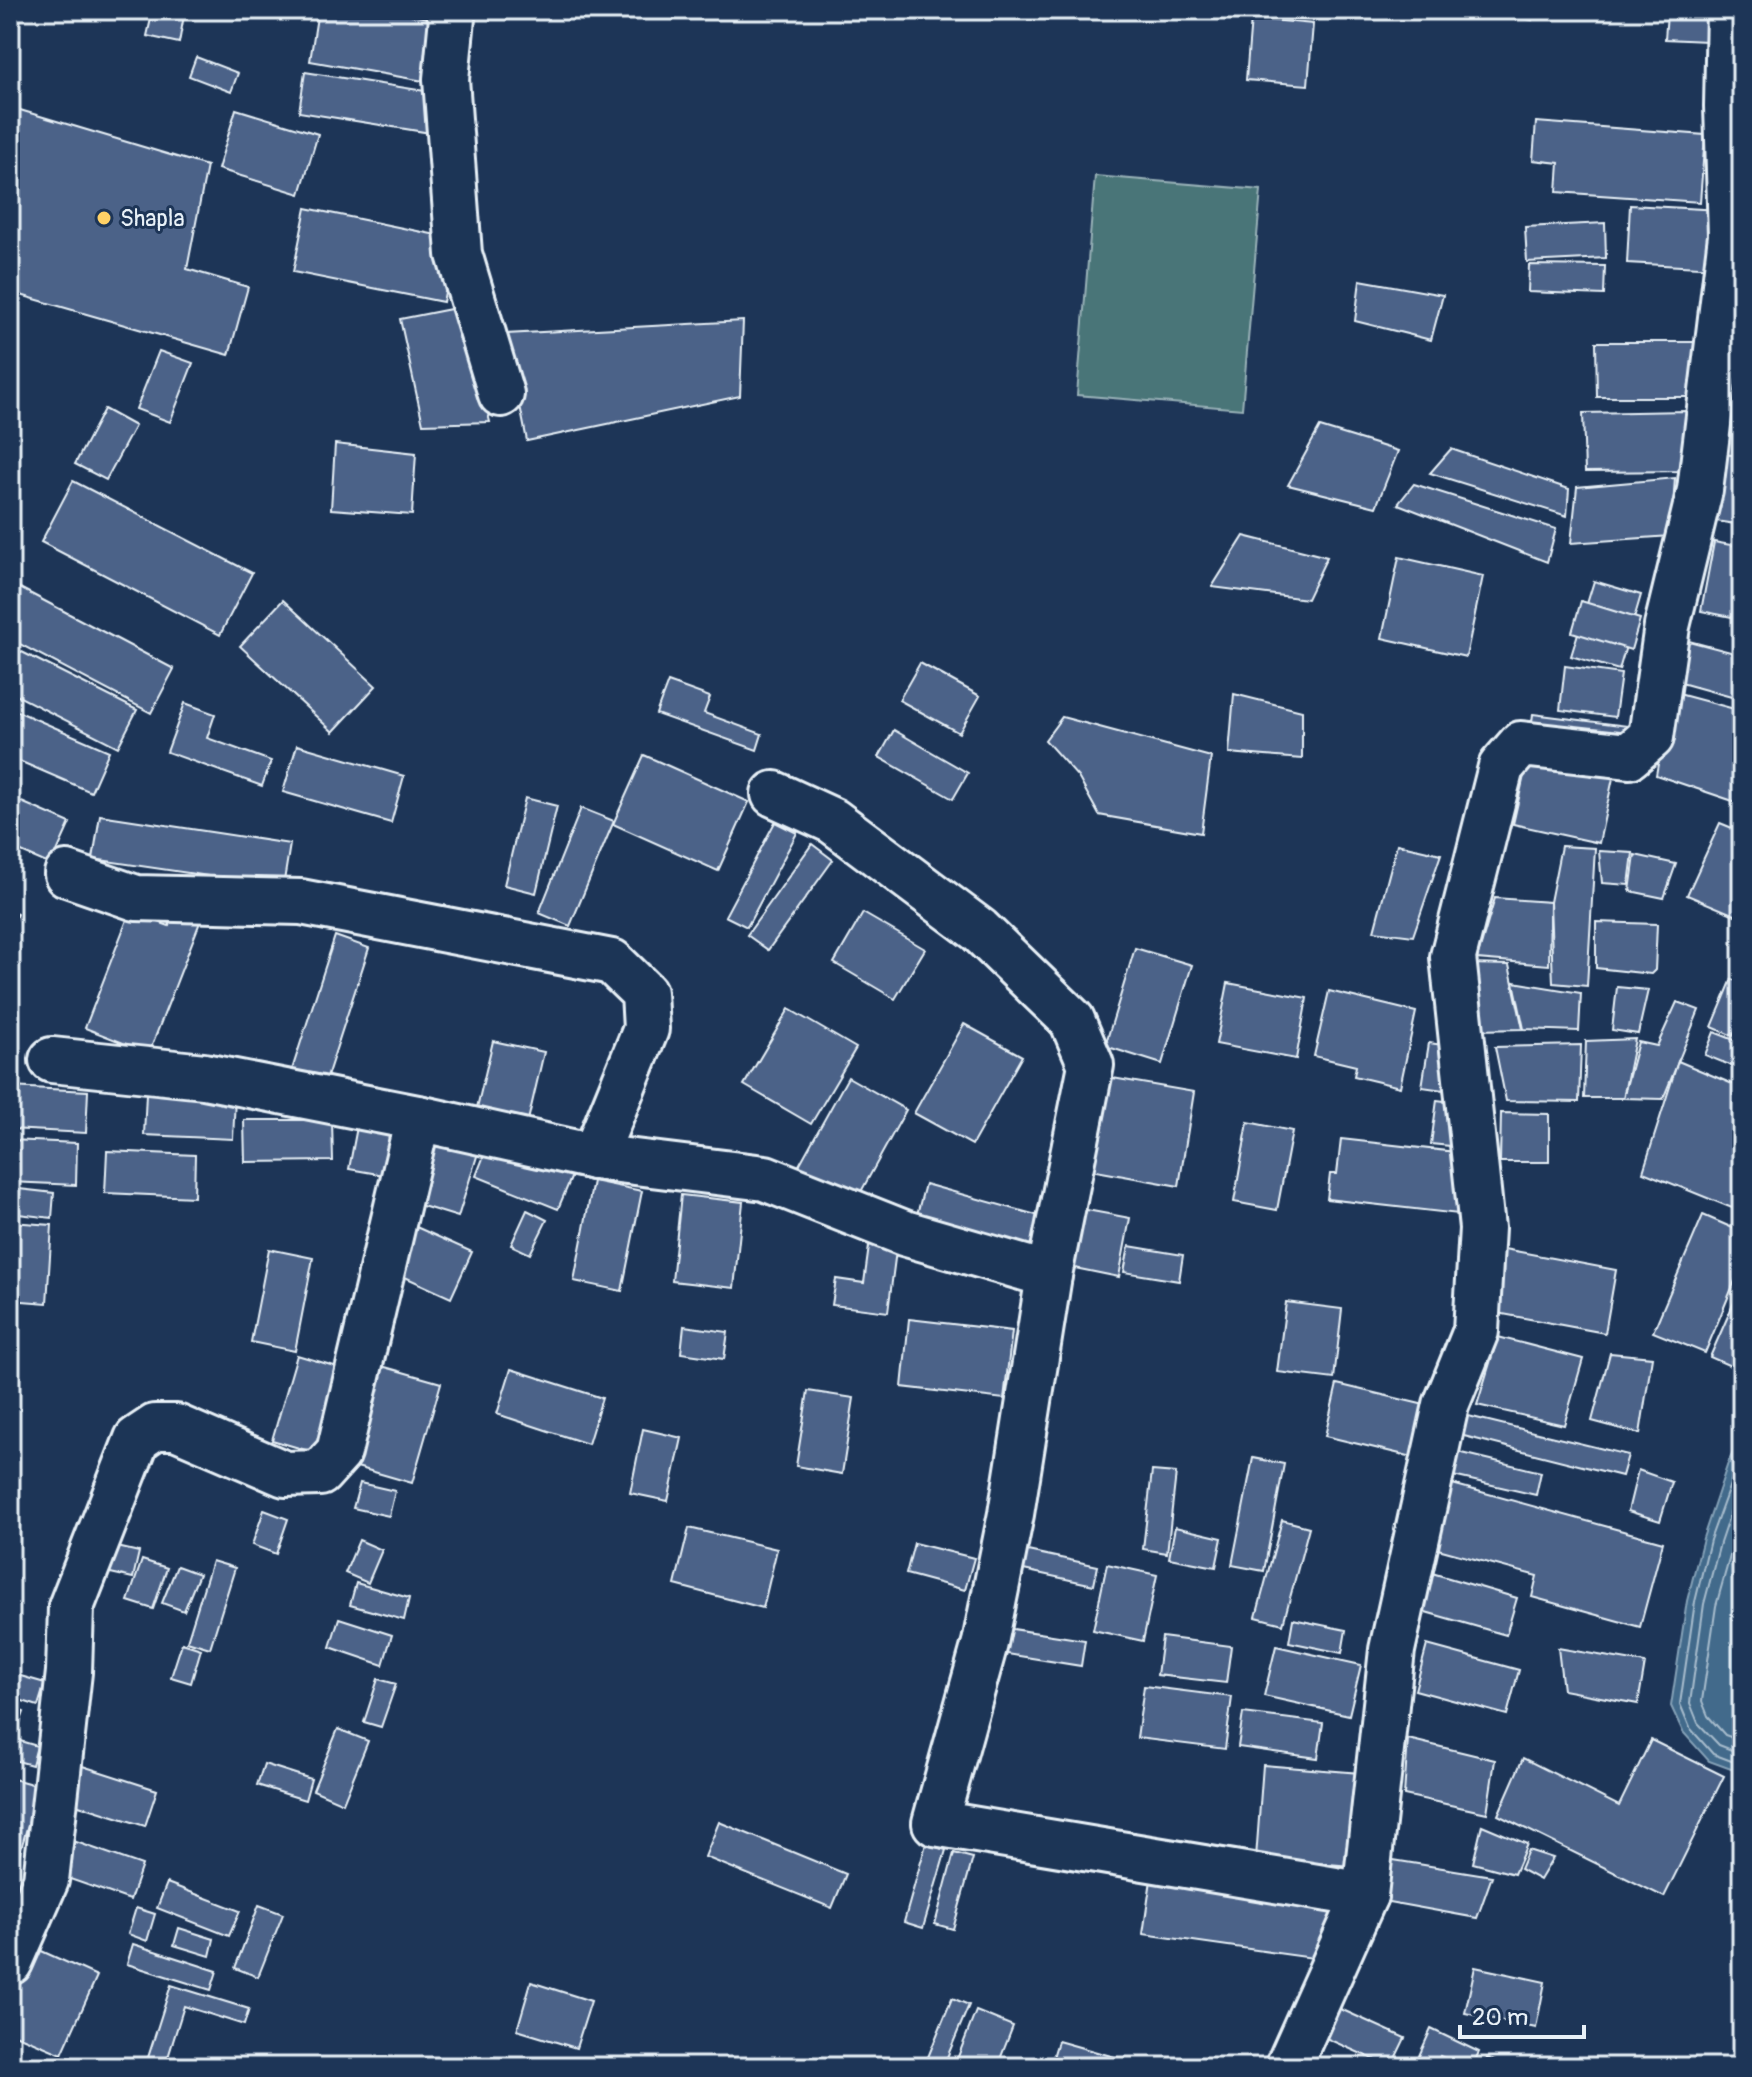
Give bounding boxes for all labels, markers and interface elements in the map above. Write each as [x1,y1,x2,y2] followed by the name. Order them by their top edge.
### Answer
[120,204,185,233] place label: Shapla
[95,209,113,227] marker: Shapla
[1460,1989,1584,2039] scale bar
[1472,2003,1528,2032] text: 20 m

